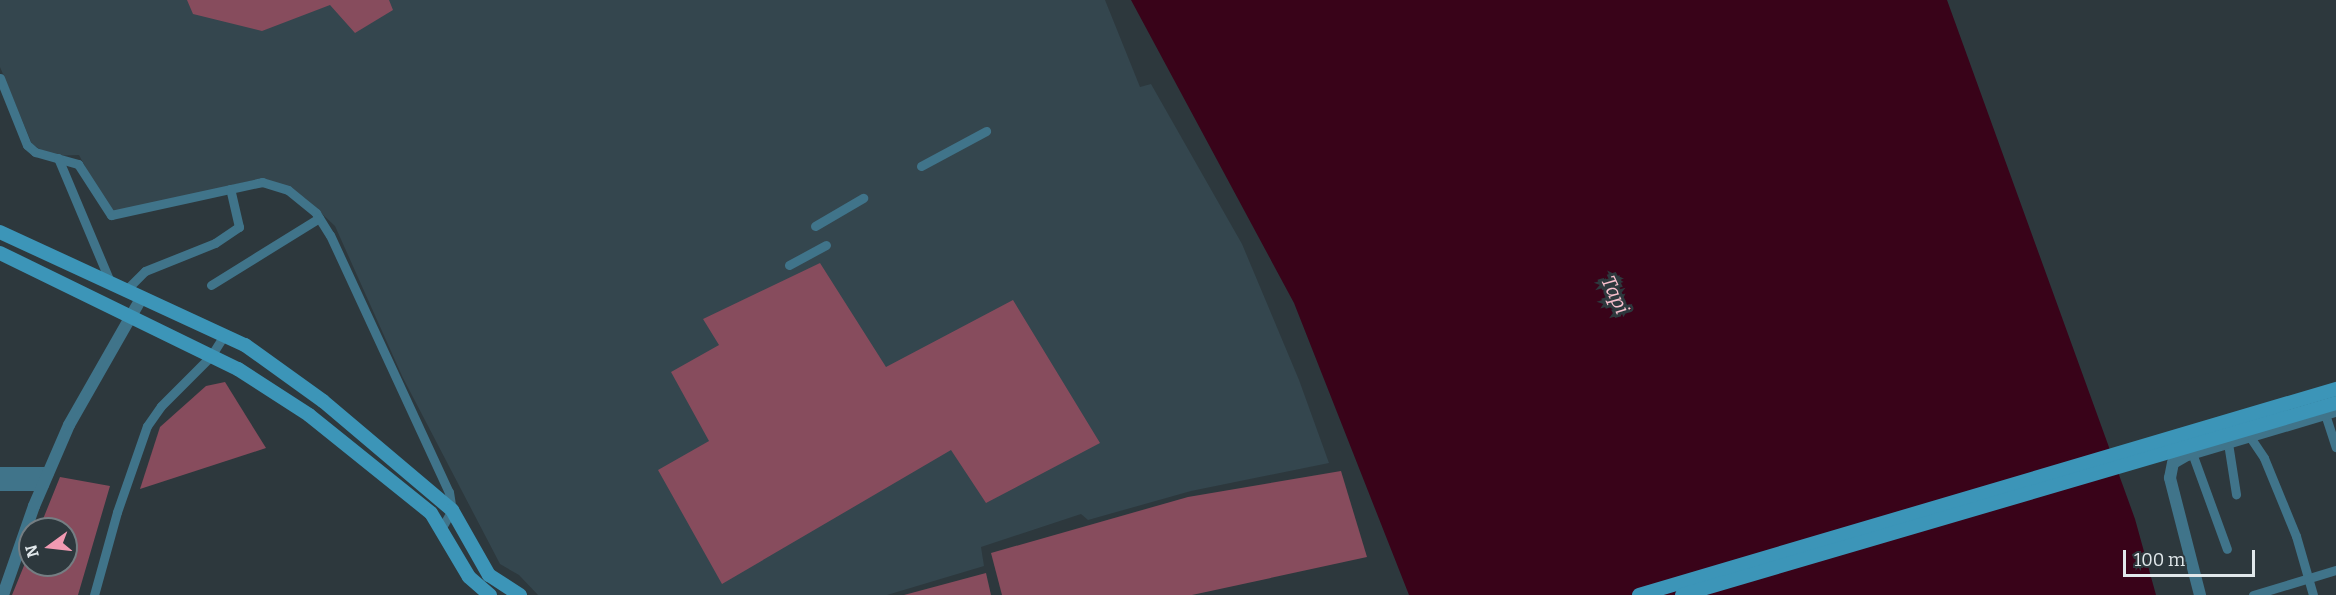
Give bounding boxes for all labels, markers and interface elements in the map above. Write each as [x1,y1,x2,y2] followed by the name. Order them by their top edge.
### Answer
[1596,272,1634,318] water label: Tapi
[18,517,78,577] north arrow
[2126,538,2258,576] scale bar
[21,543,43,560] text: N
[2134,549,2185,571] text: 100 m

